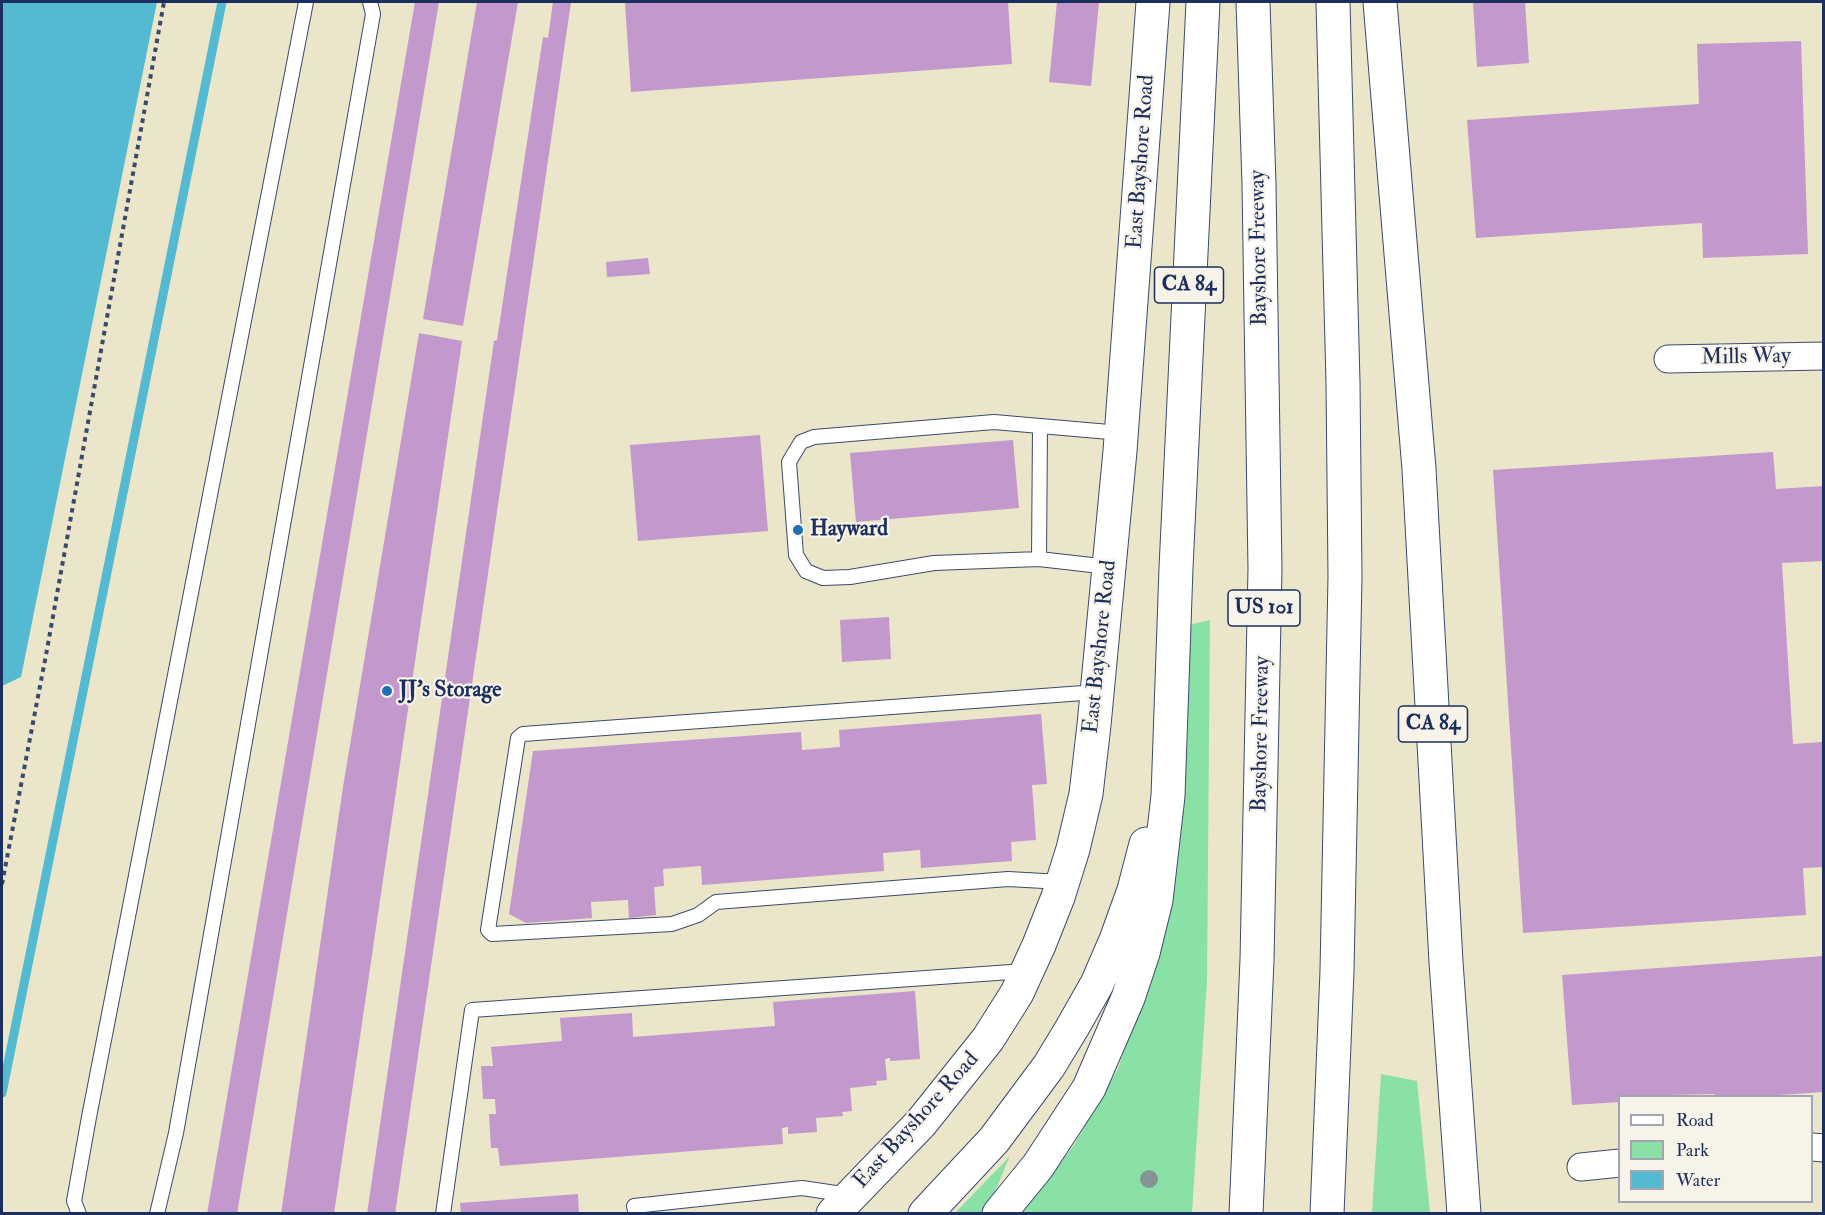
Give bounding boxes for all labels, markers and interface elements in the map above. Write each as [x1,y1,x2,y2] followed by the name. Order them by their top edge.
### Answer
[1123,74,1161,250] street label: East Bayshore Road
[1245,170,1275,326] street label: Bayshore Freeway
[1154,267,1224,303] road number: CA 84
[1701,344,1791,372] street label: Mills Way
[810,517,888,543] place label: Hayward
[791,523,805,537] marker: Hayward
[1079,559,1123,735] street label: East Bayshore Road
[1228,590,1300,626] road number: US 101
[1247,656,1277,812] street label: Bayshore Freeway
[399,678,502,704] place label: JJ's Storage
[380,684,394,698] marker: JJ's Storage
[1398,706,1468,742] road number: CA 84
[849,1047,985,1195] street label: East Bayshore Road
[1618,1095,1813,1203] legend
[1676,1109,1714,1132] text: Road
[1676,1139,1709,1162] text: Park
[1676,1169,1720,1192] text: Water

